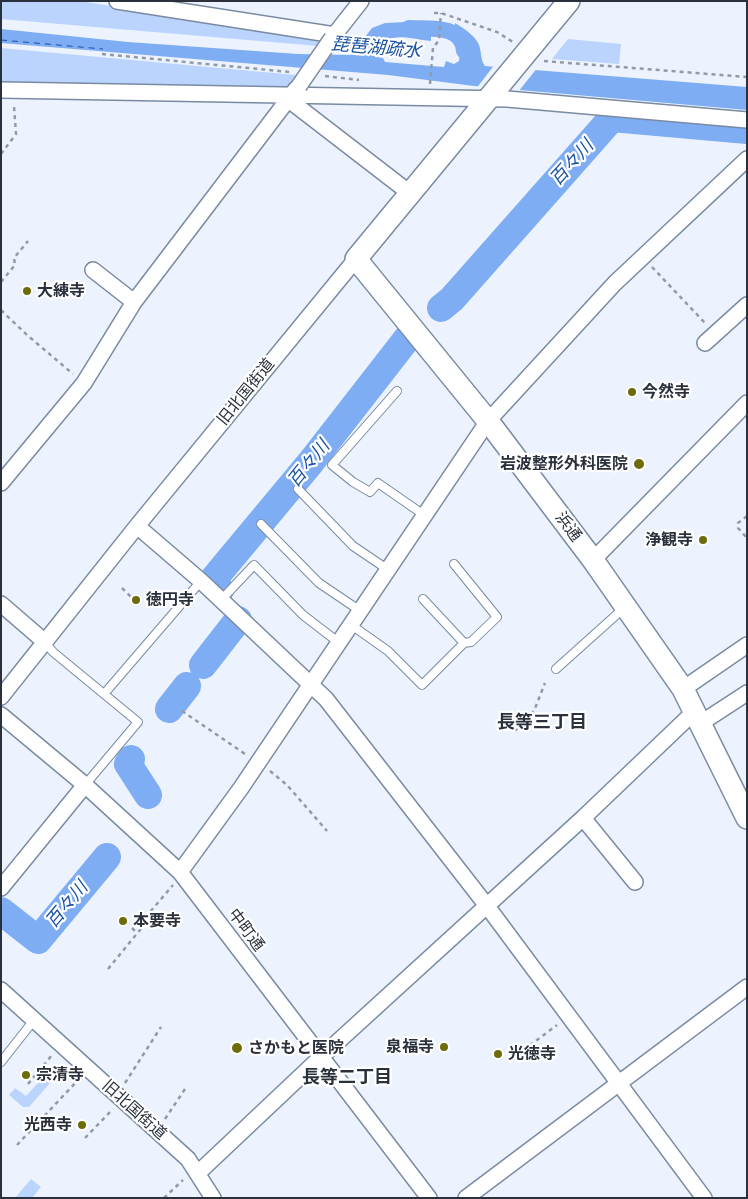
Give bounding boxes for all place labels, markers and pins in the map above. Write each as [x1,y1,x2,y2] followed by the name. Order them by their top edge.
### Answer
[37,281,85,301] place label: 大練寺
[21,285,33,297] marker: 大練寺
[642,382,690,402] place label: 今然寺
[626,386,638,398] marker: 今然寺
[500,454,628,474] place label: 岩波整形外科医院
[632,457,646,471] marker: 岩波整形外科医院
[645,530,693,550] place label: 浄観寺
[697,534,709,546] marker: 浄観寺
[146,590,194,610] place label: 徳円寺
[130,594,142,606] marker: 徳円寺
[133,911,181,931] place label: 本要寺
[117,915,129,927] marker: 本要寺
[386,1037,434,1057] place label: 泉福寺
[248,1038,344,1058] place label: さかもと医院
[230,1041,244,1055] marker: さかもと医院
[438,1041,450,1053] marker: 泉福寺
[508,1044,556,1064] place label: 光徳寺
[492,1048,504,1060] marker: 光徳寺
[36,1065,84,1085] place label: 宗清寺
[20,1069,32,1081] marker: 宗清寺
[24,1115,72,1135] place label: 光西寺
[76,1119,88,1131] marker: 光西寺

